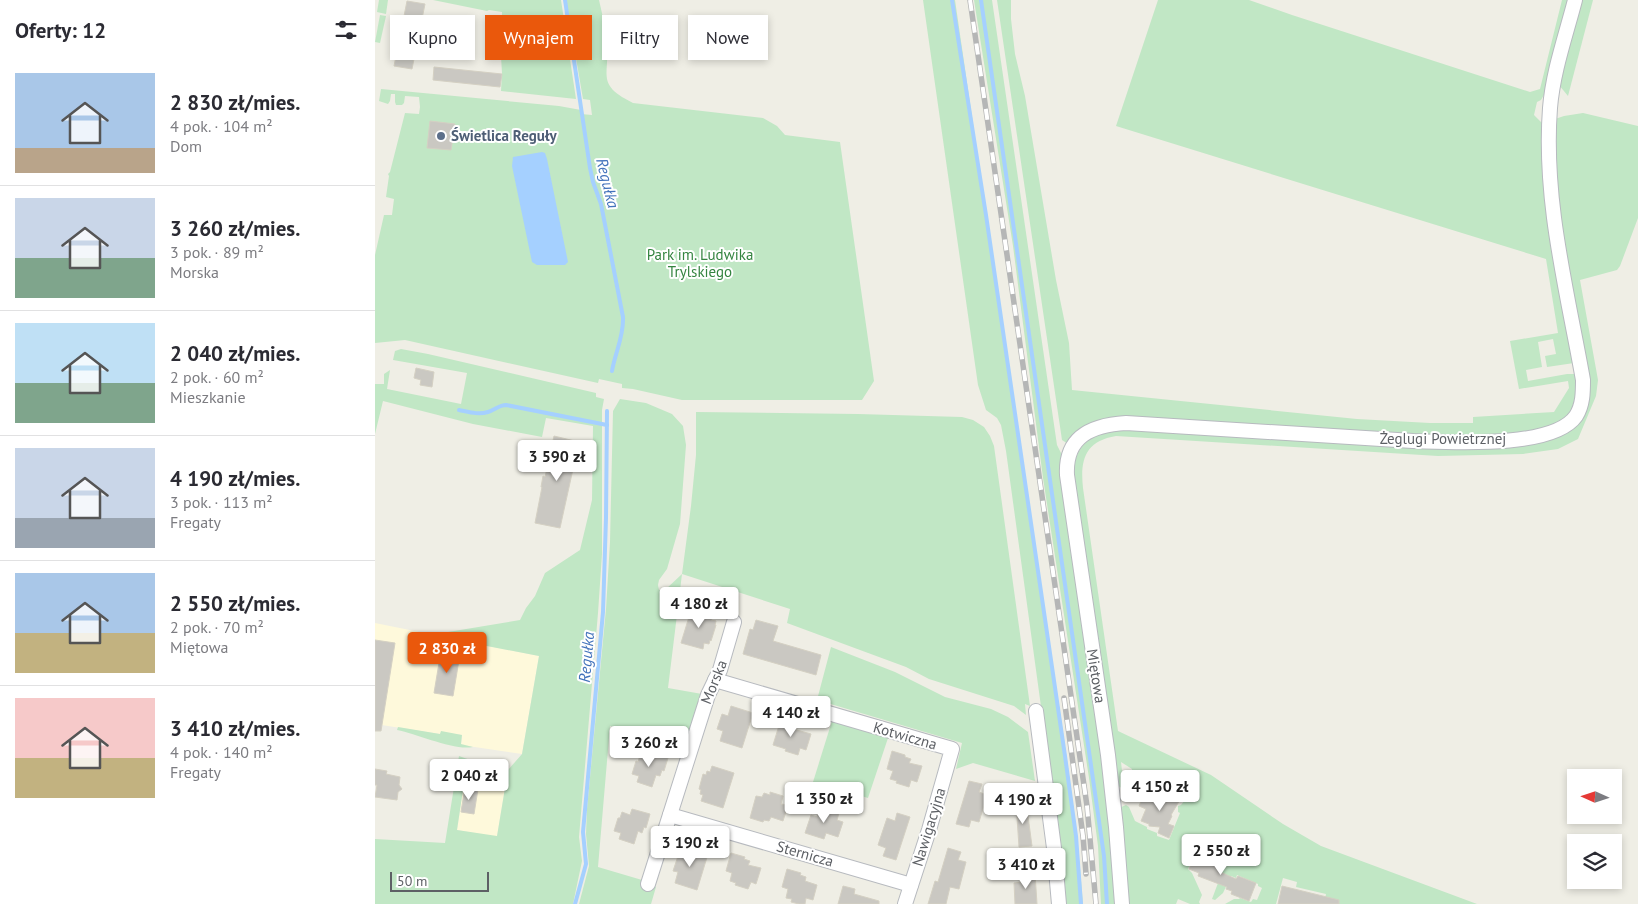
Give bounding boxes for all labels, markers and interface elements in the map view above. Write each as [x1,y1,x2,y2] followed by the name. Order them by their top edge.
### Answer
[390,15,475,60] chip: Kupno
[485,15,592,60] chip: Wynajem
[602,15,678,60] chip: Filtry
[688,15,768,60] chip: Nowe
[332,16,360,44] icon: filters
[15,17,106,44] text: Oferty: 12
[170,89,300,116] text: 2 830 zł/mies.
[55,93,115,153] icon: home
[170,116,273,136] text: 4 pok. · 104 m²
[451,126,558,145] place label: Świetlica Reguły
[435,130,447,142] marker: Świetlica Reguły
[170,136,202,156] text: Dom
[592,156,624,210] water label: Regułka
[170,215,300,242] text: 3 260 zł/mies.
[55,218,115,278] icon: home
[170,242,264,262] text: 3 pok. · 89 m²
[647,245,753,281] park label: Park im. Ludwika Trylskiego
[170,262,219,282] text: Morska
[170,340,300,367] text: 2 040 zł/mies.
[55,343,115,403] icon: home
[170,367,264,387] text: 2 pok. · 60 m²
[170,387,246,407] text: Mieszkanie
[1380,429,1506,448] street label: Żeglugi Powietrznej
[505,440,609,482] pin: 3 590 zł
[529,446,585,466] text: 3 590 zł
[170,465,300,492] text: 4 190 zł/mies.
[55,468,115,528] icon: home
[170,492,273,512] text: 3 pok. · 113 m²
[170,512,221,532] text: Fregaty
[647,586,751,629] pin: 4 180 zł
[170,590,300,617] text: 2 550 zł/mies.
[55,593,115,653] icon: home
[671,593,727,613] text: 4 180 zł
[170,617,264,637] text: 2 pok. · 70 m²
[574,631,598,683] water label: Regułka
[395,632,499,674] pin: 2 830 zł
[170,637,228,657] text: Miętowa
[419,638,475,658] text: 2 830 zł
[1083,647,1110,704] street label: Miętowa
[696,657,731,707] street label: Morska
[739,696,843,738] pin: 4 140 zł
[763,702,819,722] text: 4 140 zł
[170,715,300,742] text: 3 410 zł/mies.
[871,717,939,754] street label: Kotwiczna
[55,718,115,778] icon: home
[597,726,701,768] pin: 3 260 zł
[621,732,677,752] text: 3 260 zł
[170,742,273,762] text: 4 pok. · 140 m²
[417,758,521,801] pin: 2 040 zł
[170,762,221,782] text: Fregaty
[441,765,497,785] text: 2 040 zł
[1567,769,1623,824] north arrow
[1567,769,1622,889] map controls
[1108,770,1212,812] pin: 4 150 zł
[1132,776,1188,796] text: 4 150 zł
[772,782,876,824] pin: 1 350 zł
[971,782,1075,825] pin: 4 190 zł
[908,785,949,869] street label: Nawigacyjna
[796,788,852,808] text: 1 350 zł
[995,789,1051,809] text: 4 190 zł
[638,826,742,868] pin: 3 190 zł
[662,832,718,852] text: 3 190 zł
[1169,834,1273,876] pin: 2 550 zł
[1567,834,1622,889] button: layers
[774,836,836,871] street label: Sternicza
[1193,840,1249,860] text: 2 550 zł
[974,848,1078,890] pin: 3 410 zł
[998,854,1054,874] text: 3 410 zł
[390,869,489,892] scale bar
[397,872,427,890] text: 50 m

